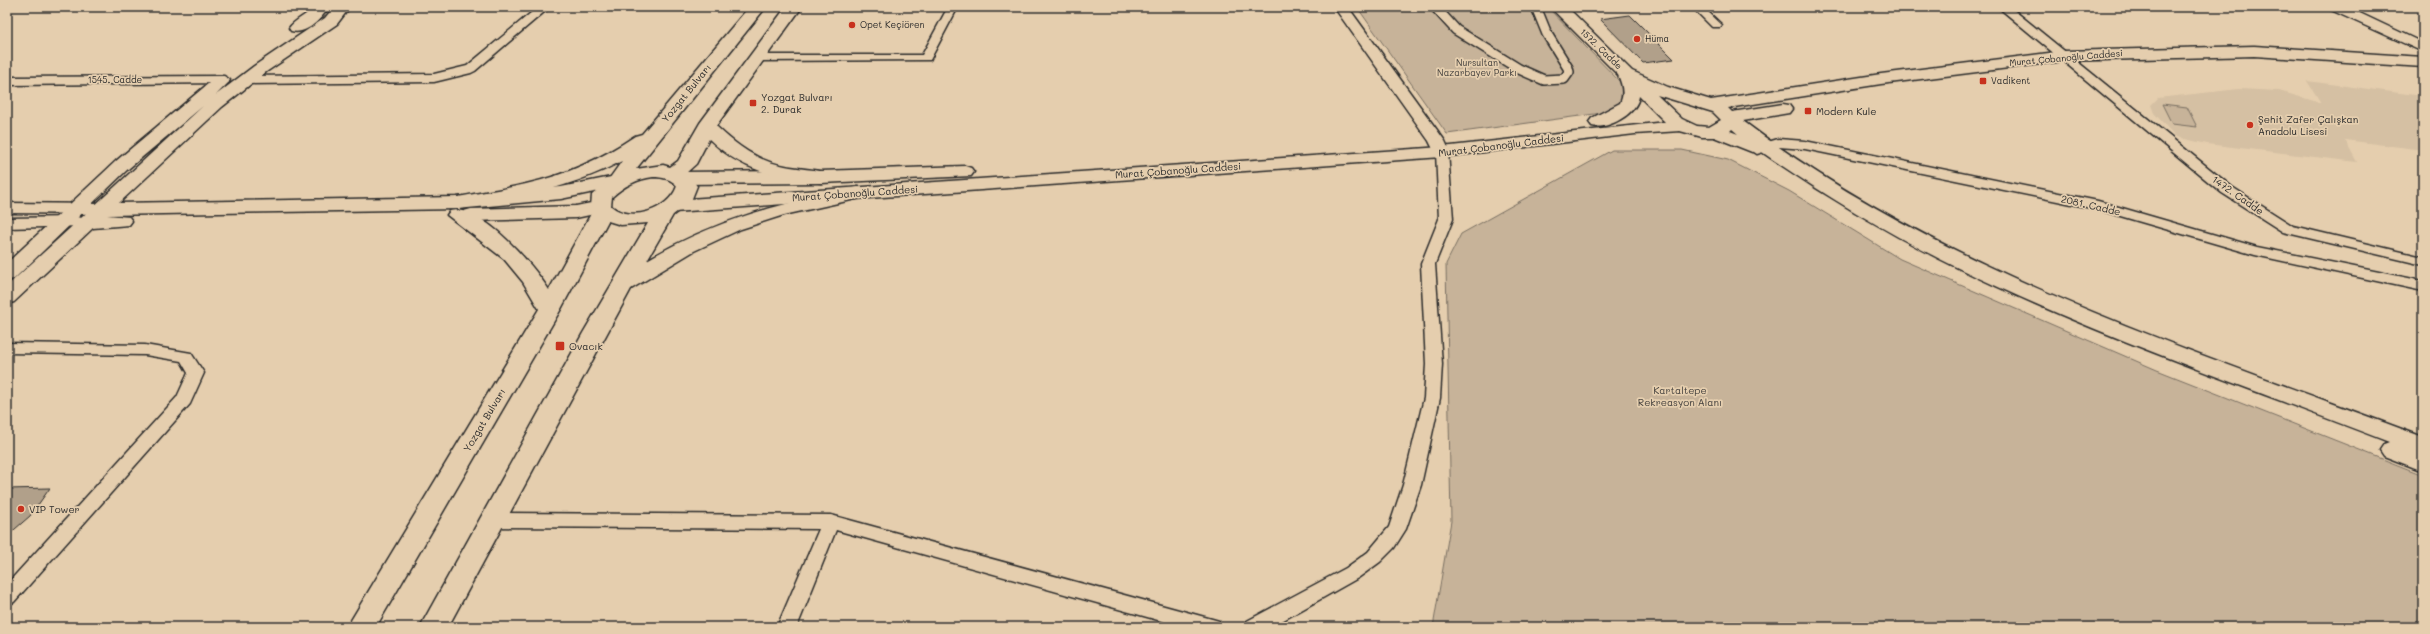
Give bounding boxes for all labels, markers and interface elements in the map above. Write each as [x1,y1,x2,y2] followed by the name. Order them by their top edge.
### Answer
[860,19,925,30] place label: Opet Keçiören
[847,20,857,30] marker: Opet Keçiören
[1578,26,1625,71] street label: 1572. Cadde
[1645,33,1670,44] place label: Hüma
[1632,34,1642,44] marker: Hüma
[2009,47,2123,68] street label: Murat Çobanoğlu Caddesi
[1437,57,1517,78] park label: Nursultan Nazarbayev Parkı
[658,61,714,125] street label: Yozgat Bulvarı
[88,74,142,85] street label: 1545. Cadde
[1991,75,2030,86] place label: Vadikent
[1978,76,1988,86] marker: Vadikent
[761,90,833,116] place label: Yozgat Bulvarı 2. Durak
[748,98,758,108] marker: Yozgat Bulvarı 2. Durak
[1816,104,1876,118] place label: Modern Kule
[1803,106,1813,116] marker: Modern Kule
[2258,112,2358,138] place label: Şehit Zafer Çalışkan Anadolu Lisesi
[2245,120,2255,130] marker: Şehit Zafer Çalışkan Anadolu Lisesi
[1437,130,1565,160] street label: Murat Çobanoğlu Caddesi
[1114,159,1242,181] street label: Murat Çobanoğlu Caddesi
[2209,172,2267,218] street label: 1472. Cadde
[791,182,919,204] street label: Murat Çobanoğlu Caddesi
[2060,191,2122,219] street label: 2081. Cadde
[569,339,603,353] place label: Ovacık
[554,340,566,352] marker: Ovacık
[1638,383,1722,409] park label: Kartaltepe Rekreasyon Alanı
[460,386,508,454] street label: Yozgat Bulvarı
[29,502,80,516] place label: VIP Tower
[16,504,26,514] marker: VIP Tower

